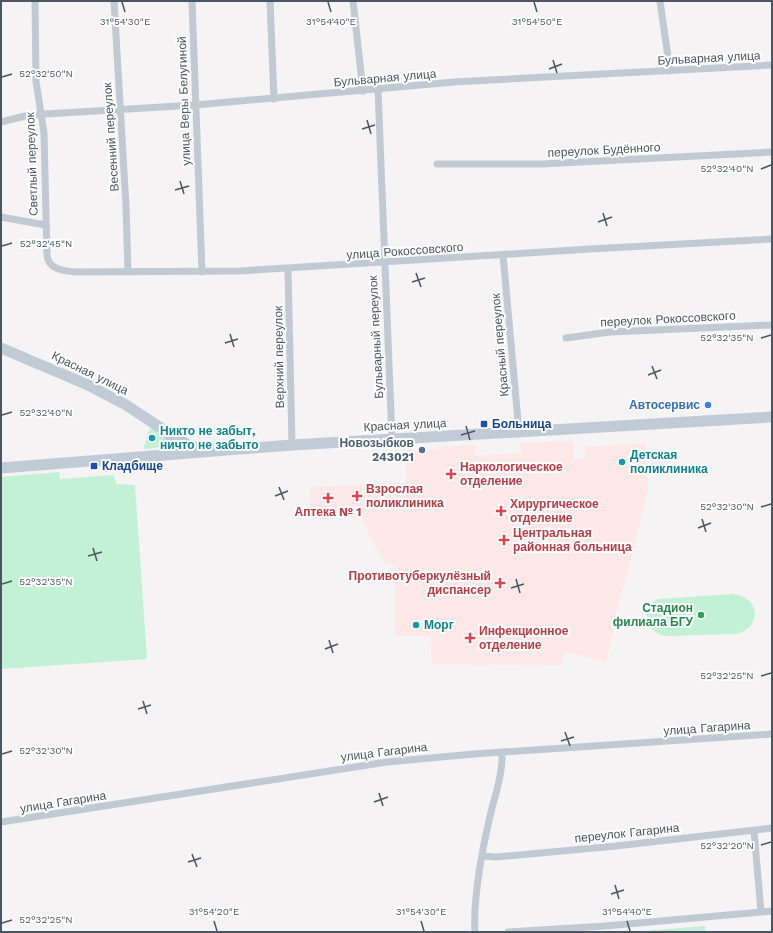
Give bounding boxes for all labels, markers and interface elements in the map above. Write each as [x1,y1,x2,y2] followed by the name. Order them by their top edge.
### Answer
[100,16,150,27] text: 31°54'30"E
[306,16,356,27] text: 31°54'40"E
[512,16,562,27] text: 31°54'50"E
[175,36,193,166] street label: улица Веры Белугиной
[657,48,761,68] street label: Бульварная улица
[333,67,437,89] street label: Бульварная улица
[19,68,73,79] text: 52°32'50"N
[100,81,122,192] street label: Весенний переулок
[23,111,41,216] street label: Светлый переулок
[547,140,661,160] street label: переулок Будённого
[700,163,754,174] text: 52°32'40"N
[20,238,72,249] text: 52°32'45"N
[346,240,464,262] street label: улица Рокоссовского
[366,274,386,399] street label: Бульварный переулок
[488,292,511,397] street label: Красный переулок
[271,305,287,408] street label: Верхний переулок
[600,308,736,330] street label: переулок Рокоссовского
[700,332,754,343] text: 52°32'35"N
[50,348,131,398] street label: Красная улица
[629,398,700,412] place label: Автосервис
[703,400,713,410] marker: Автосервис
[19,407,73,418] text: 52°32'40"N
[363,416,447,434] street label: Красная улица
[492,417,552,431] place label: Больница
[479,419,489,429] marker: Больница
[160,424,259,452] place label: Никто не забыт, ничто не забыто
[147,433,157,443] marker: Никто не забыт, ничто не забыто
[339,436,414,464] place label: Новозыбков 243021
[417,445,427,455] marker: Новозыбков 243021
[630,448,708,476] place label: Детская поликлиника
[617,457,627,467] marker: Детская поликлиника
[102,459,163,473] place label: Кладбище
[460,460,563,488] place label: Наркологическое отделение
[89,461,99,471] marker: Кладбище
[445,468,457,480] marker: Наркологическое отделение
[366,482,444,510] place label: Взрослая поликлиника
[351,490,363,502] marker: Взрослая поликлиника
[323,493,333,503] marker: Аптека № 1
[510,497,599,525] place label: Хирургическое отделение
[700,501,754,512] text: 52°32'30"N
[294,505,362,519] place label: Аптека № 1
[495,505,507,517] marker: Хирургическое отделение
[513,526,632,554] place label: Центральная районная больница
[498,534,510,546] marker: Центральная районная больница
[349,569,491,597] place label: Противотуберкулёзный диспансер
[19,576,73,587] text: 52°32'35"N
[494,577,506,589] marker: Противотуберкулёзный диспансер
[613,601,694,629] place label: Стадион филиала БГУ
[696,610,706,620] marker: Стадион филиала БГУ
[424,618,454,632] place label: Морг
[411,620,421,630] marker: Морг
[479,624,569,652] place label: Инфекционное отделение
[464,632,476,644] marker: Инфекционное отделение
[700,670,754,681] text: 52°32'25"N
[663,718,751,738] street label: улица Гагарина
[340,740,428,764] street label: улица Гагарина
[19,745,73,756] text: 52°32'30"N
[19,788,107,816] street label: улица Гагарина
[574,821,680,845] street label: переулок Гагарина
[700,840,754,851] text: 52°32'20"N
[189,906,239,917] text: 31°54'20"E
[396,906,446,917] text: 31°54'30"E
[602,906,652,917] text: 31°54'40"E
[19,914,73,925] text: 52°32'25"N

